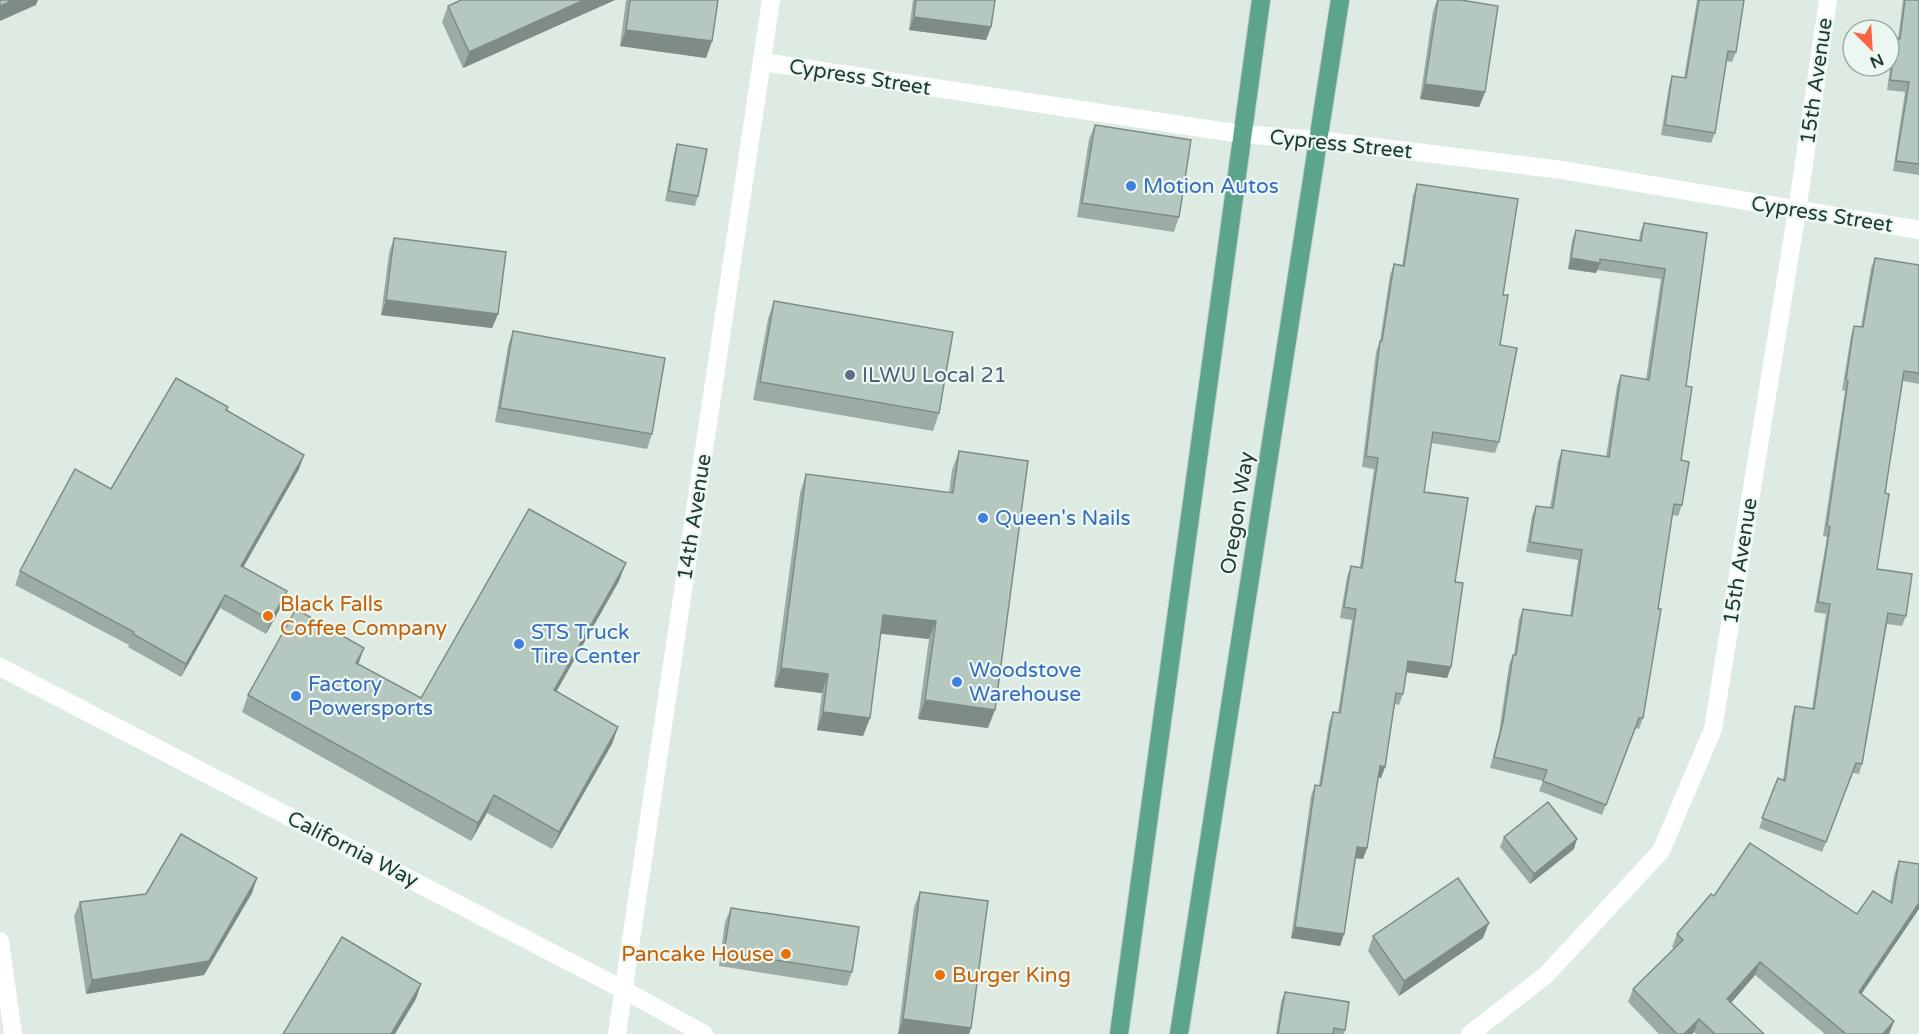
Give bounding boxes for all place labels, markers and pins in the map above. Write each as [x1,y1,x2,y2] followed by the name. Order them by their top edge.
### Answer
[1143,174,1279,199] place label: Motion Autos
[1124,179,1138,193] marker: Motion Autos
[862,363,1007,388] place label: ILWU Local 21
[843,368,857,382] marker: ILWU Local 21
[995,506,1131,531] place label: Queen's Nails
[976,511,990,525] marker: Queen's Nails
[280,592,447,641] place label: Black Falls Coffee Company
[261,609,275,623] marker: Black Falls Coffee Company
[531,620,640,669] place label: STS Truck Tire Center
[512,637,526,651] marker: STS Truck Tire Center
[969,658,1082,707] place label: Woodstove Warehouse
[308,672,433,721] place label: Factory Powersports
[950,675,964,689] marker: Woodstove Warehouse
[289,689,303,703] marker: Factory Powersports
[621,942,774,967] place label: Pancake House
[779,947,793,961] marker: Pancake House
[952,963,1071,988] place label: Burger King
[933,968,947,982] marker: Burger King

